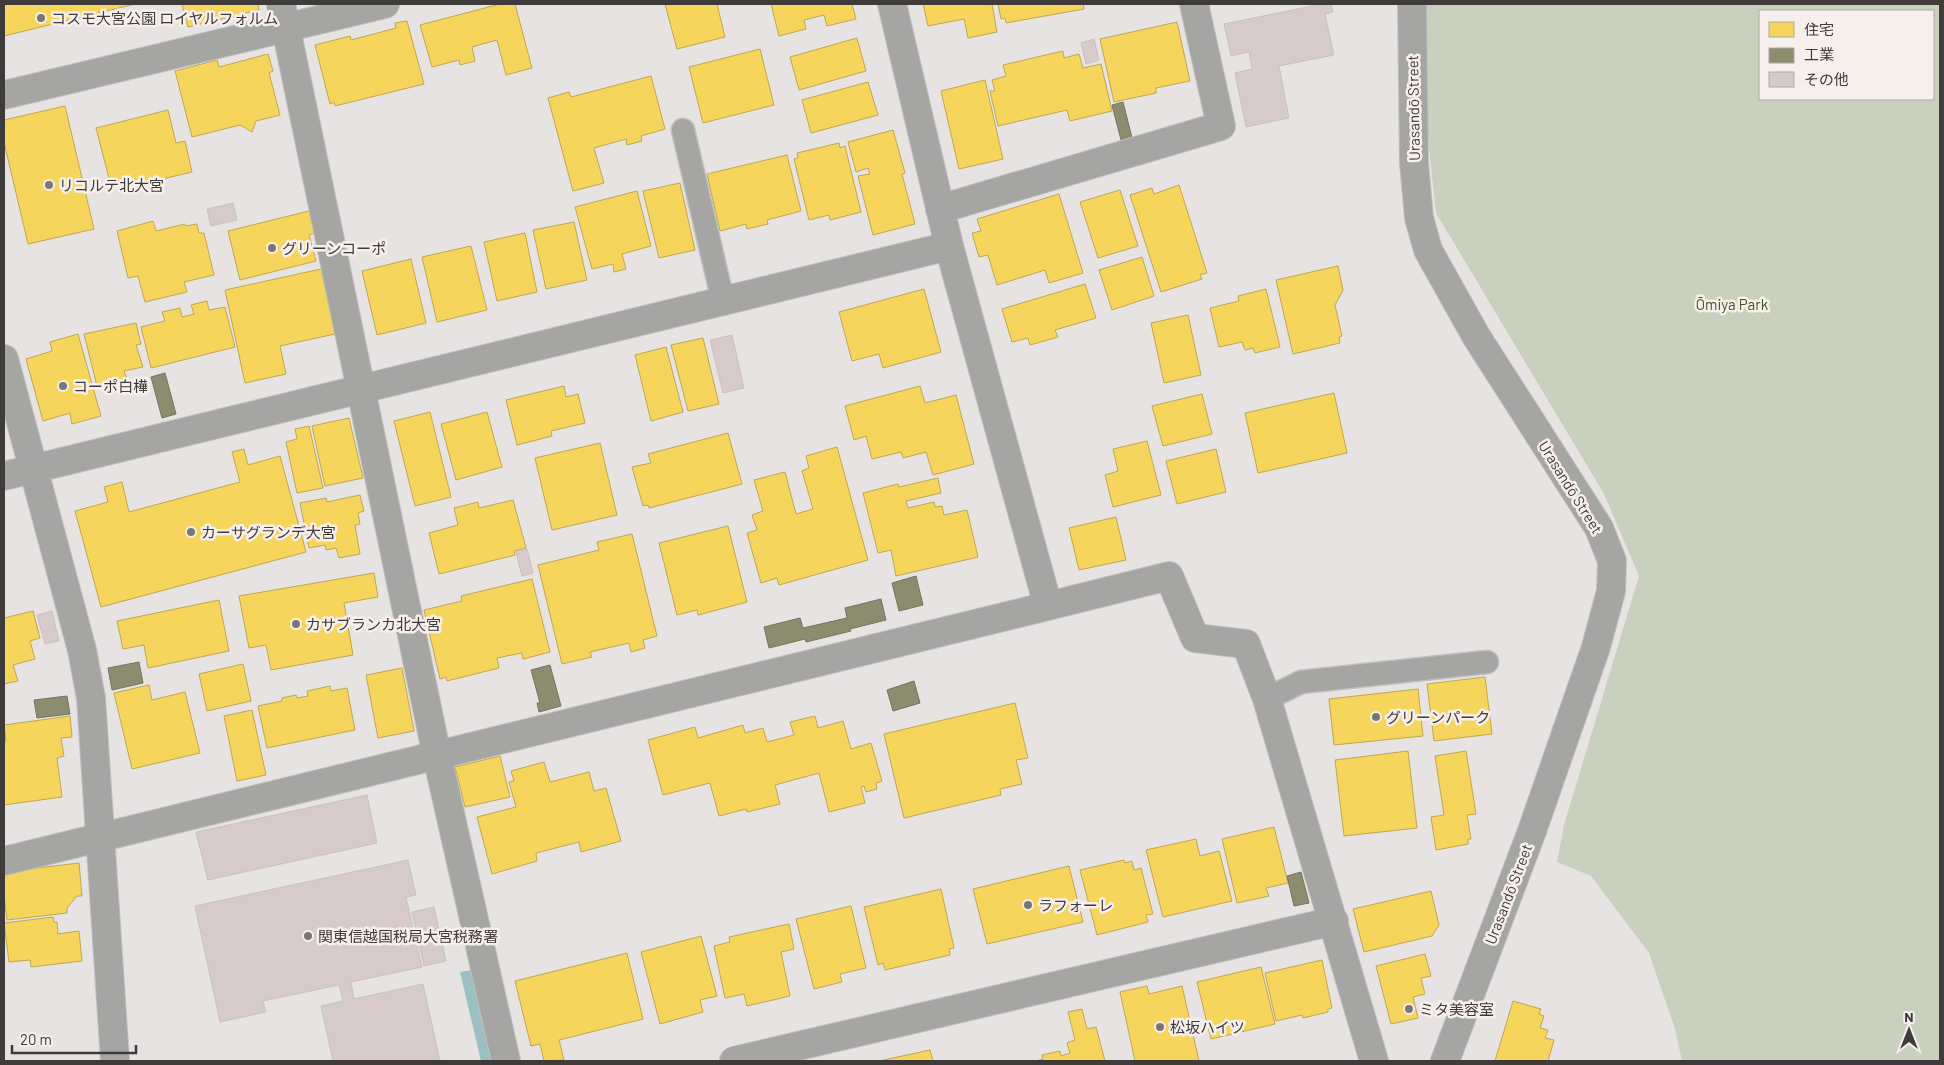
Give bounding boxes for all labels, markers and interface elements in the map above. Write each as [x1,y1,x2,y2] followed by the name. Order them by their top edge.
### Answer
[51,9,278,27] place label: コスモ大宮公園 ロイヤルフォルム
[1759,10,1934,100] legend
[35,12,47,24] marker: コスモ大宮公園 ロイヤルフォルム
[1804,20,1834,38] text: 住宅
[1804,45,1834,63] text: 工業
[1403,55,1423,161] street label: Urasandō Street
[1804,70,1849,88] text: その他
[59,176,164,194] place label: リコルテ北大宮
[43,179,55,191] marker: リコルテ北大宮
[282,239,386,257] place label: グリーンコーポ
[266,242,278,254] marker: グリーンコーポ
[1696,295,1769,313] park label: Ōmiya Park
[73,377,148,395] place label: コーポ白樺
[57,380,69,392] marker: コーポ白樺
[1535,437,1607,537] street label: Urasandō Street
[201,523,336,541] place label: カーサグランデ大宮
[185,526,197,538] marker: カーサグランデ大宮
[306,615,441,633] place label: カサブランカ北大宮
[290,618,302,630] marker: カサブランカ北大宮
[1386,708,1490,726] place label: グリーンパーク
[1370,711,1382,723] marker: グリーンパーク
[1481,841,1535,947] street label: Urasandō Street
[1038,896,1113,914] place label: ラフォーレ
[1022,899,1034,911] marker: ラフォーレ
[318,927,498,945] place label: 関東信越国税局大宮税務署
[302,930,314,942] marker: 関東信越国税局大宮税務署
[1419,1000,1494,1018] place label: ミタ美容室
[1403,1003,1415,1015] marker: ミタ美容室
[1884,1005,1934,1055] north arrow
[1904,1008,1914,1025] text: N
[1170,1018,1245,1036] place label: 松坂ハイツ
[1154,1021,1166,1033] marker: 松坂ハイツ
[12,1022,136,1054] scale bar
[20,1030,52,1048] text: 20 m

